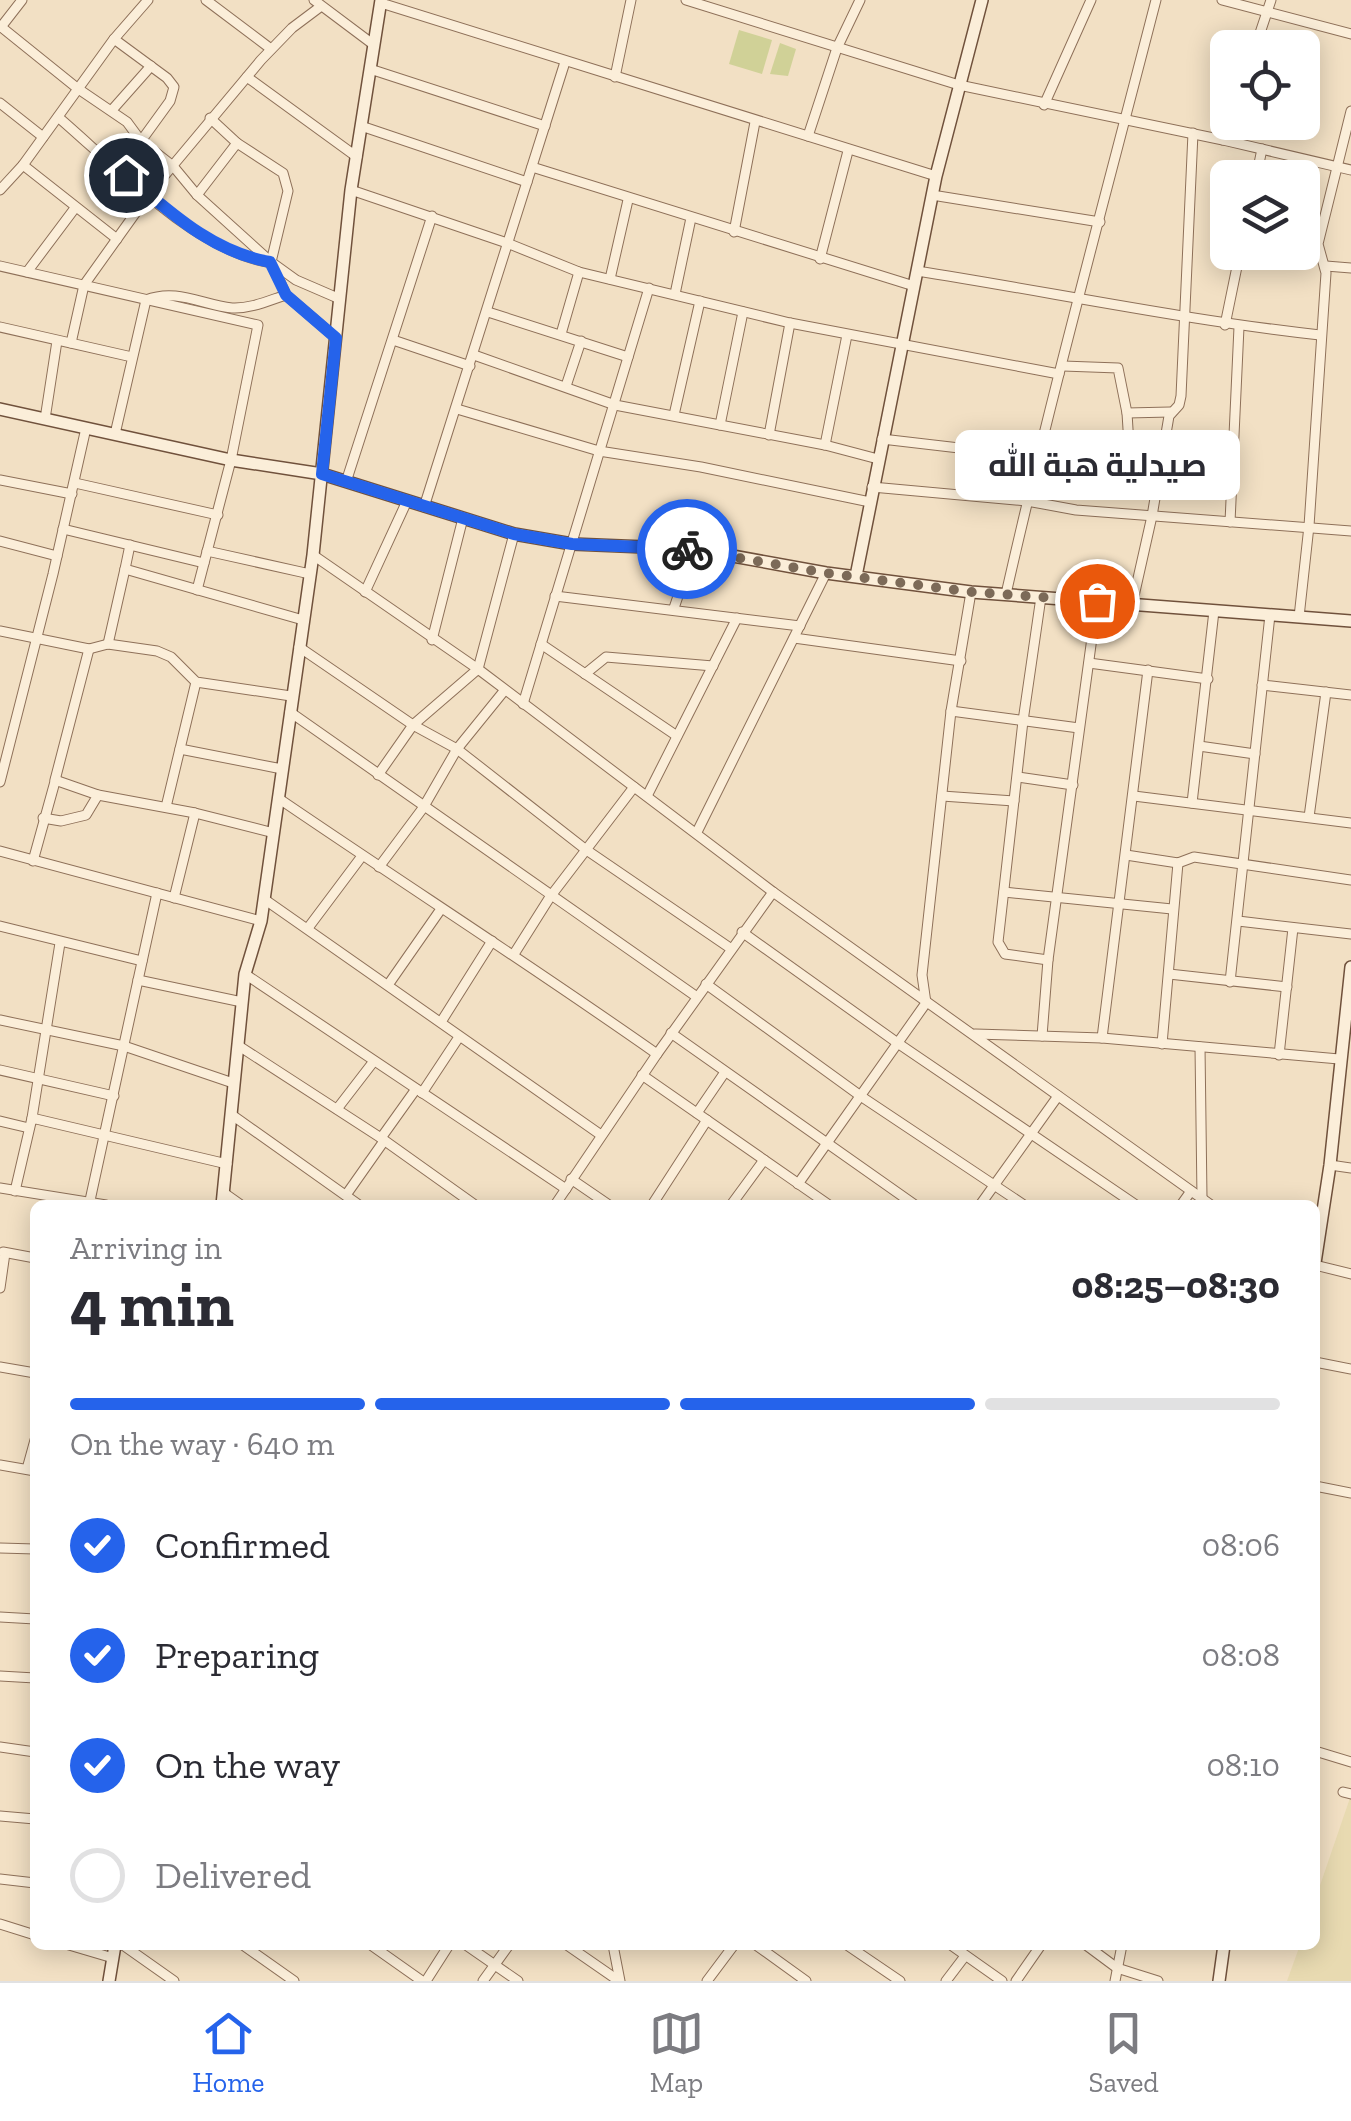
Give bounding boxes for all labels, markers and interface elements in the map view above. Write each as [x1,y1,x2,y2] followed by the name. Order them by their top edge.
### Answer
[1210,30,1320,270] map controls
[1210,30,1320,140] button: locate
[84,133,169,218] pin
[99,148,154,203] icon: home
[1210,160,1320,270] button: layers
[954,431,1240,501] callout: صيدلية هبة الله
[988,446,1207,484] text: صيدلية هبة الله
[637,499,737,599] courier
[660,522,715,577] icon: bike
[1055,559,1140,644] pin
[1070,574,1125,629] icon: bag
[70,1229,222,1267] text: Arriving in
[1072,1262,1280,1308] text: 08:25–08:30
[70,1265,234,1343] text: 4 min
[70,1425,334,1463] text: On the way · 640 m
[70,1518,125,1573] icon: check
[155,1522,330,1568] text: Confirmed
[1202,1526,1280,1564] text: 08:06
[70,1628,125,1683] icon: check
[155,1632,319,1678] text: Preparing
[1202,1636,1280,1674] text: 08:08
[70,1738,125,1793] icon: check
[155,1742,340,1788] text: On the way
[1206,1746,1280,1784] text: 08:10
[155,1852,311,1898] text: Delivered
[192,2006,264,2099] tab: Home
[649,2006,704,2099] tab: Map
[1089,2006,1159,2099] tab: Saved

